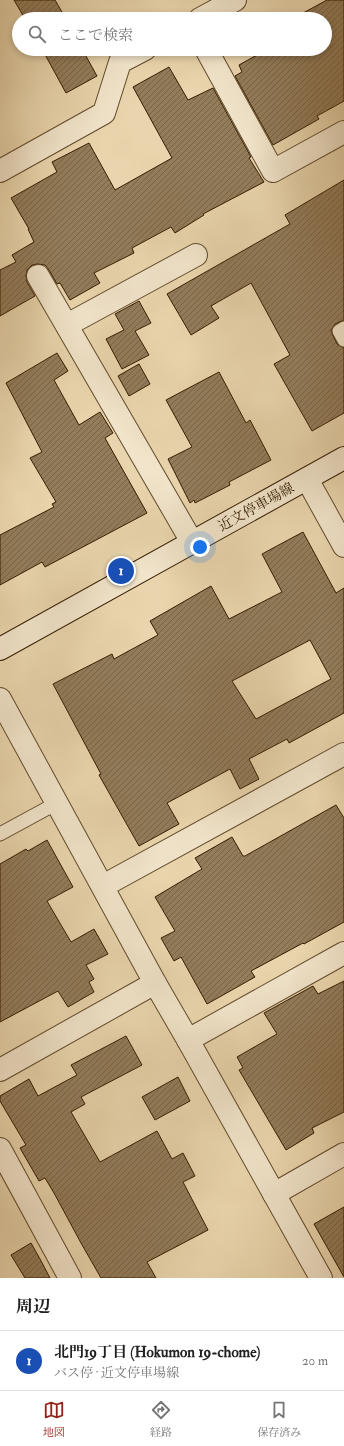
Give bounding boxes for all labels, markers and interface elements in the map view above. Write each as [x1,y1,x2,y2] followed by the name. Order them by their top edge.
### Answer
[12,12,332,56] search box
[26,23,48,45] icon: search
[58,26,133,45] text: ここで検索
[215,479,297,535] street label: 近文停車場線
[190,537,210,557] your location
[108,556,134,586] pin: 1
[16,1296,50,1317] text: 周辺
[54,1343,260,1362] text: 北門19丁目 (Hokumon 19-chome)
[27,1353,31,1369] text: 1
[302,1353,328,1369] text: 20 m
[54,1365,179,1381] text: バス停 · 近文停車場線
[43,1399,65,1439] tab: 地図
[150,1399,172,1439] tab: 経路
[257,1399,301,1439] tab: 保存済み

